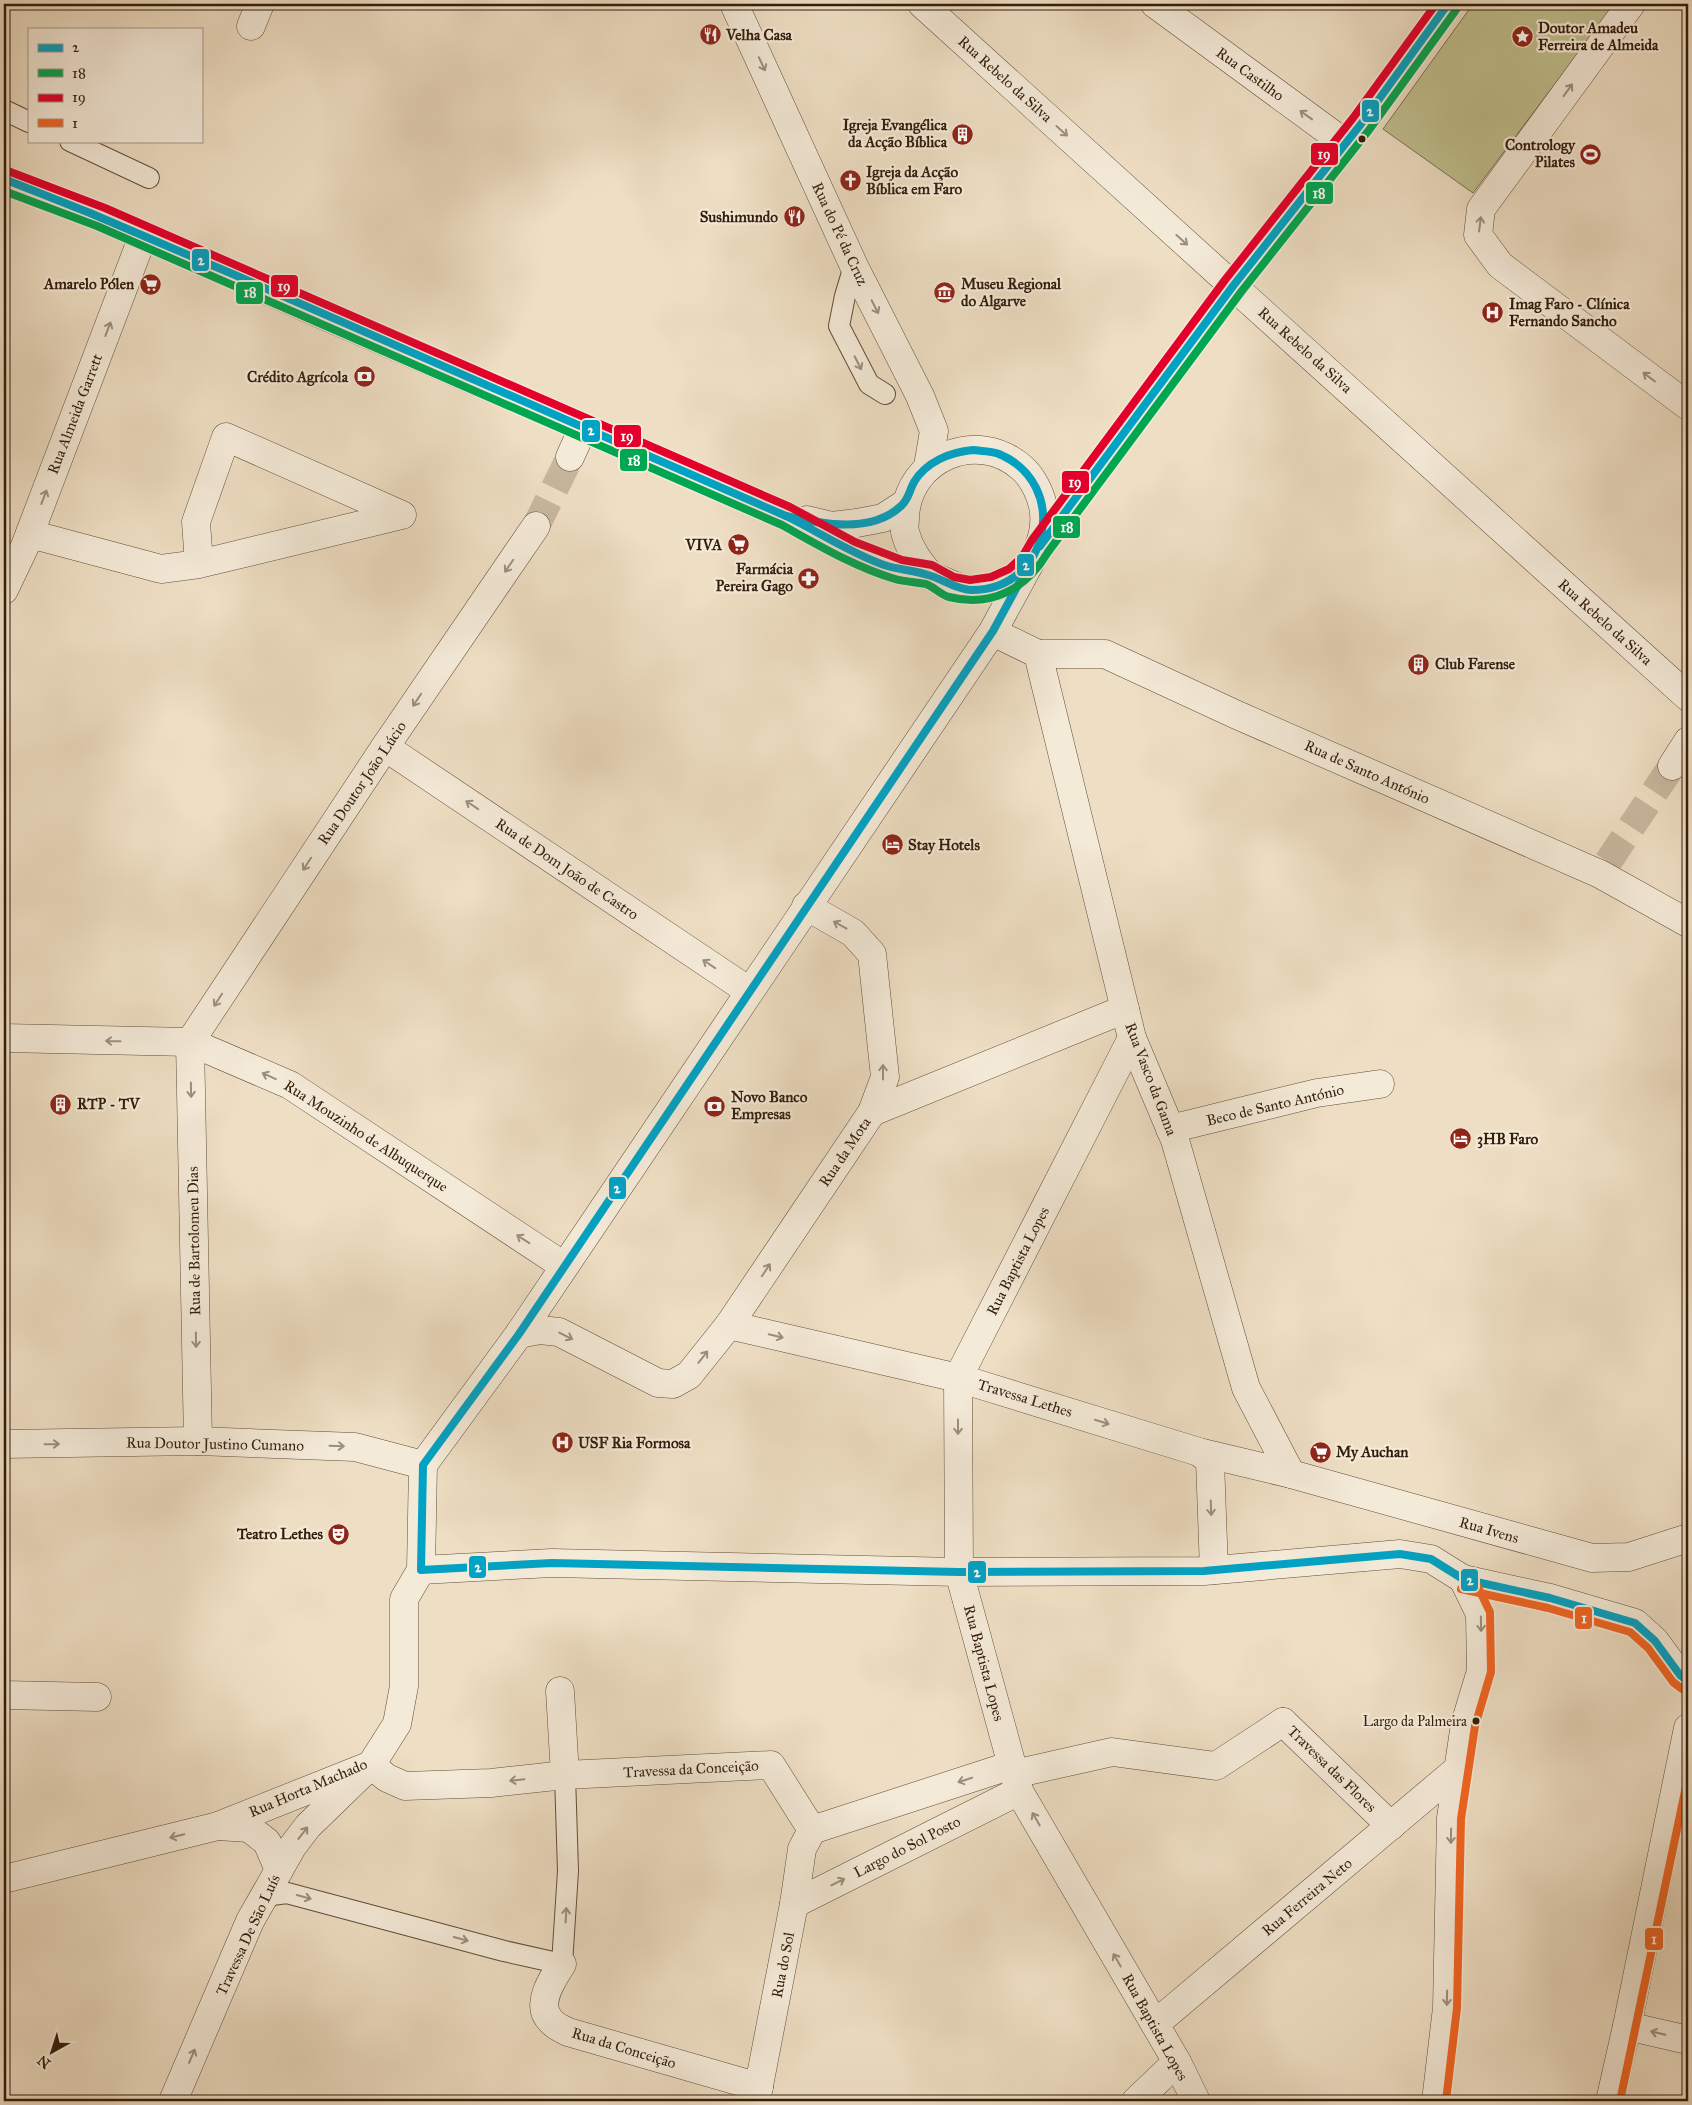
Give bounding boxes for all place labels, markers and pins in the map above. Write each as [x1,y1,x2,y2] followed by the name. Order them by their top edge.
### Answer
[1538,19,1659,54] place label: Doutor Amadeu Ferreira de Almeida
[698,23,722,47] restaurant icon: Velha Casa
[1510,25,1534,49] place icon: Doutor Amadeu Ferreira de Almeida
[725,26,793,44] place label: Velha Casa
[843,116,948,152] place label: Igreja Evangélica da Acção Bíblica
[951,122,975,146] building icon: Igreja Evangélica da Acção Bíblica
[1357,134,1367,144] unlabelled marker
[1505,136,1576,171] place label: Contrology Pilates
[1579,142,1603,166] sports icon: Contrology Pilates
[866,163,963,198] place label: Igreja da Acção Bíblica em Faro
[838,169,862,193] church icon: Igreja da Acção Bíblica em Faro
[782,205,806,229] restaurant icon: Sushimundo
[700,208,778,226] place label: Sushimundo
[138,272,162,296] supermarket icon: Amarelo Pólen
[43,275,135,293] place label: Amarelo Pólen
[961,275,1062,311] place label: Museu Regional do Algarve
[933,281,957,305] museum icon: Museu Regional do Algarve
[1509,295,1630,330] place label: Imag Faro - Clínica Fernando Sancho
[1481,301,1505,325] hospital icon: Imag Faro - Clínica Fernando Sancho
[352,365,376,389] bank icon: Crédito Agrícola
[247,368,349,387] place label: Crédito Agrícola
[726,533,750,557] supermarket icon: VIVA
[685,536,723,554] place label: VIVA
[715,560,794,596] place label: Farmácia Pereira Gago
[797,566,821,590] pharmacy icon: Farmácia Pereira Gago
[1407,652,1431,676] building icon: Club Farense
[1435,655,1516,673] place label: Club Farense
[880,833,904,857] hotel icon: Stay Hotels
[908,836,980,855] place label: Stay Hotels
[731,1088,808,1124] place label: Novo Banco Empresas
[49,1092,73,1116] building icon: RTP - TV
[703,1094,727,1118] bank icon: Novo Banco Empresas
[77,1095,141,1113] place label: RTP - TV
[1449,1127,1473,1151] hotel icon: 3HB Faro
[1477,1130,1538,1149] place label: 3HB Faro
[550,1431,574,1455] hospital icon: USF Ria Formosa
[578,1434,691,1452] place label: USF Ria Formosa
[1308,1440,1332,1464] supermarket icon: My Auchan
[1336,1443,1409,1462] place label: My Auchan
[327,1522,351,1546] theatre icon: Teatro Lethes
[236,1525,324,1543] place label: Teatro Lethes
[1363,1713,1467,1730] place label: Largo da Palmeira
[1471,1716,1481,1726] marker: Largo da Palmeira

